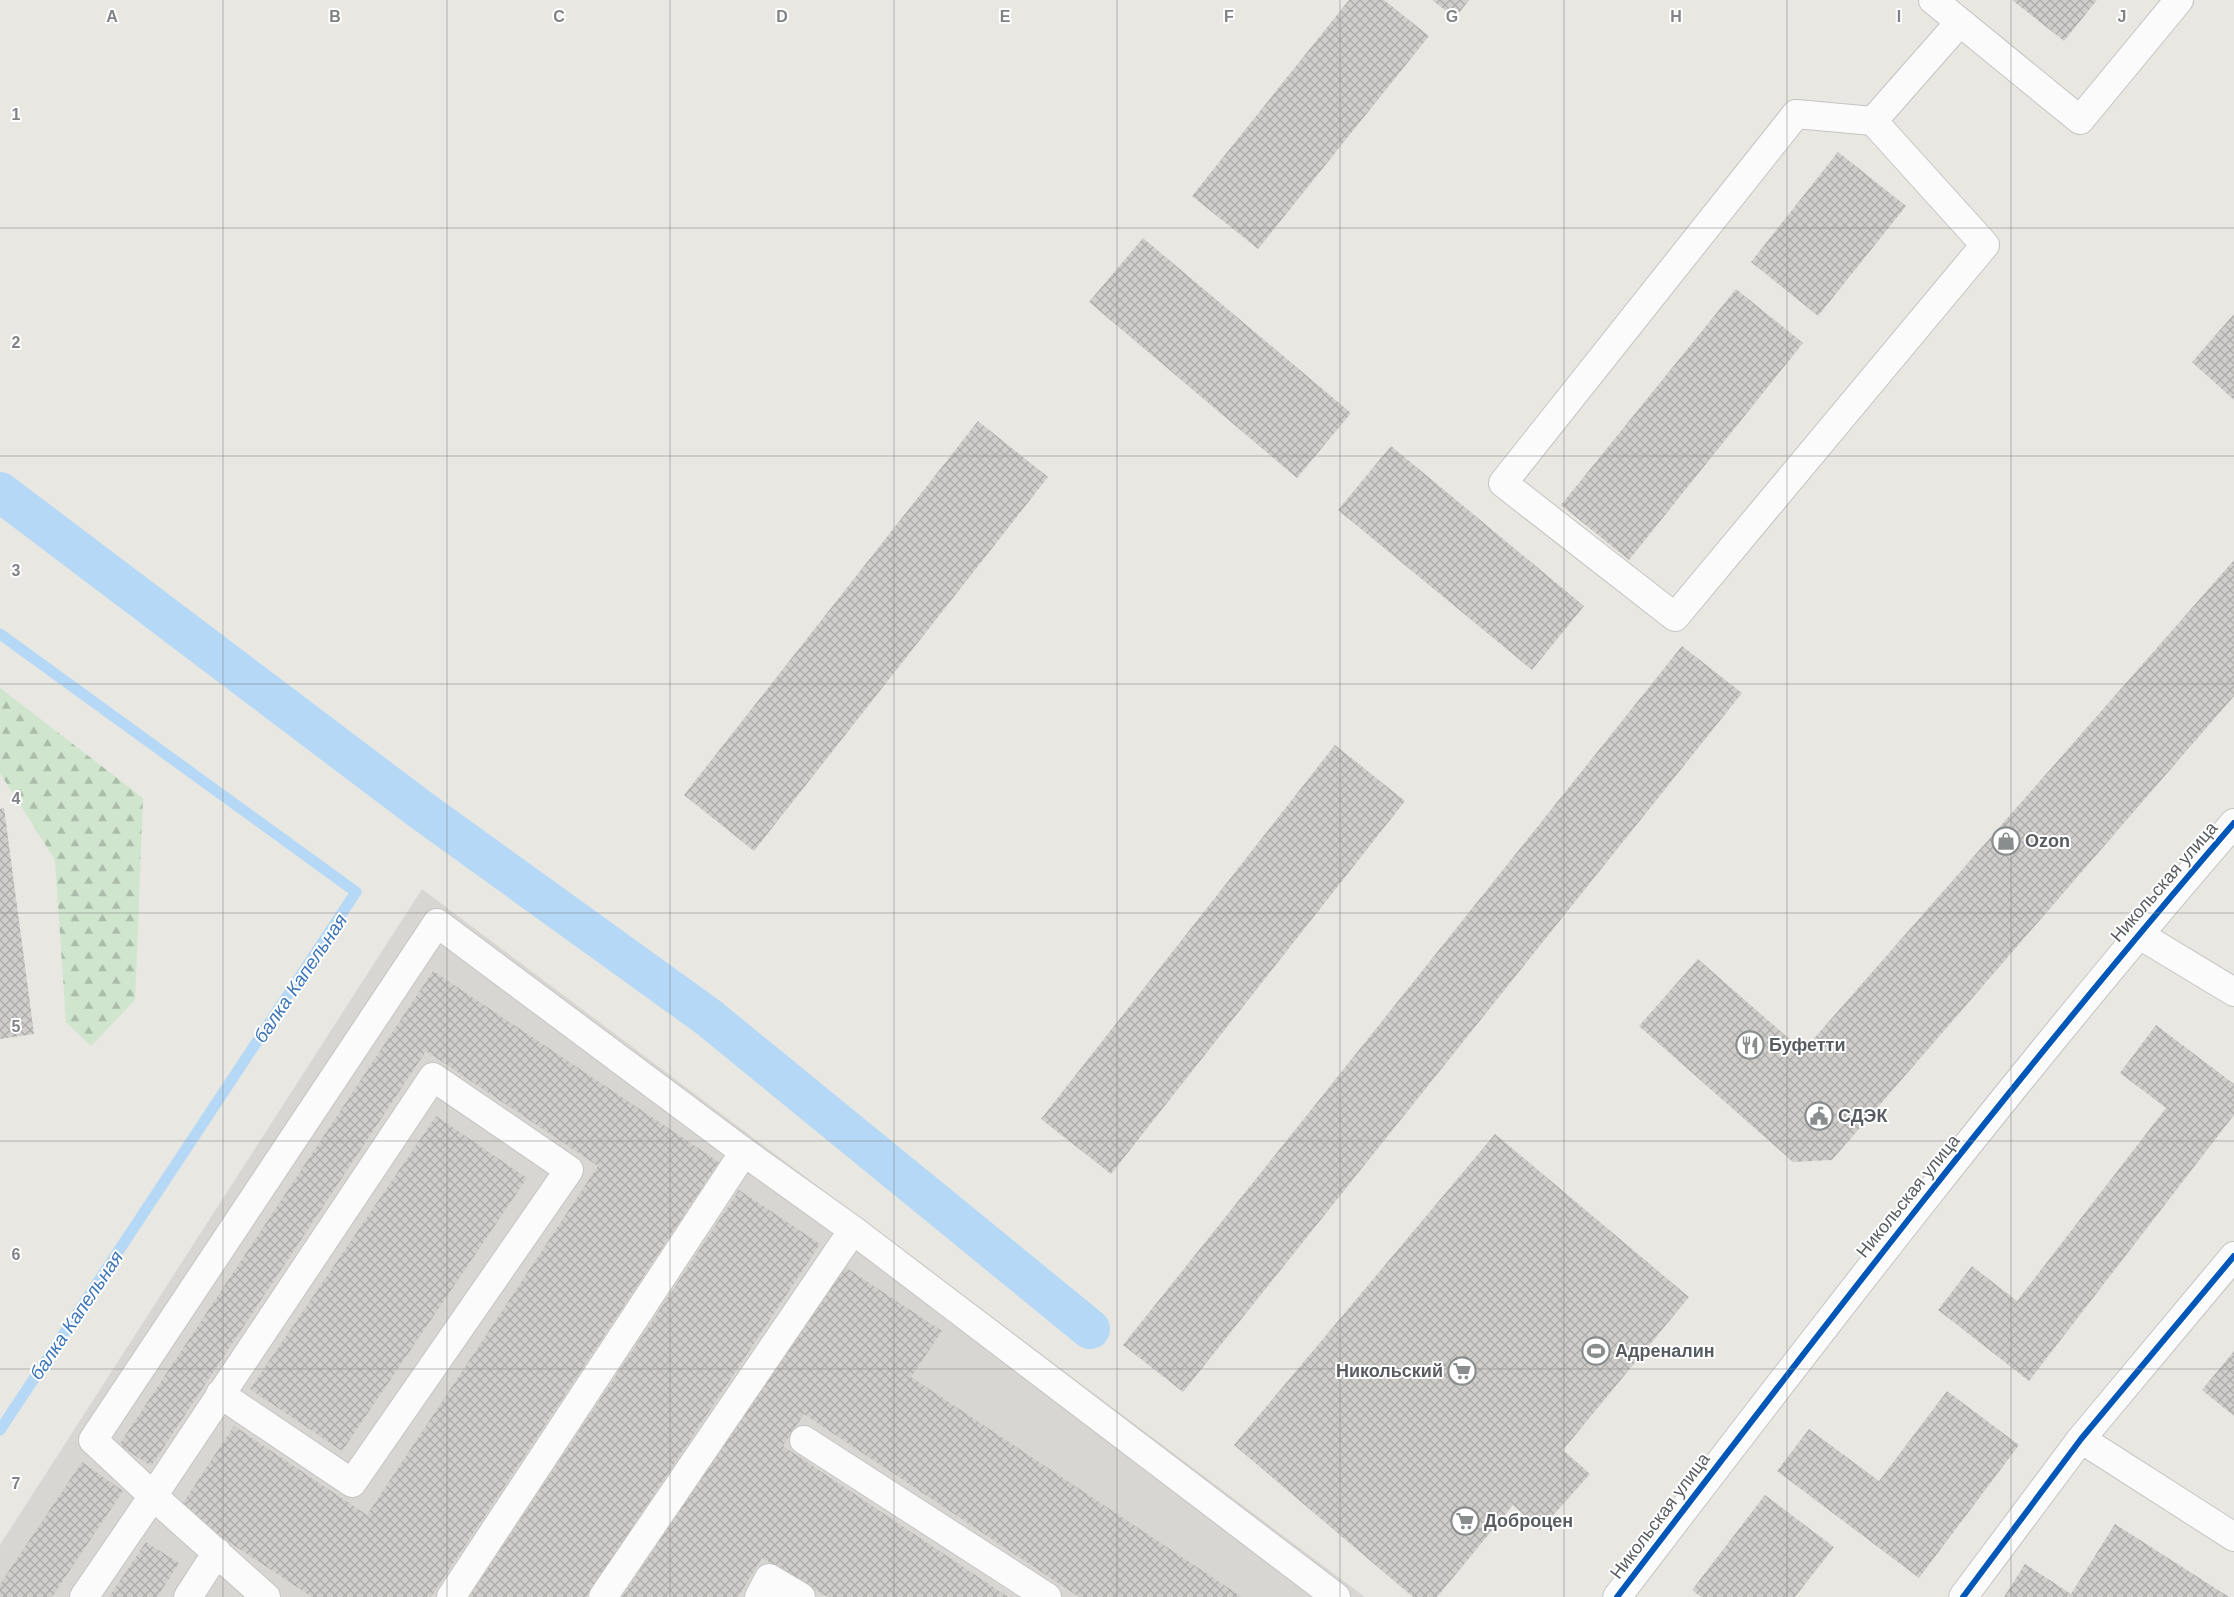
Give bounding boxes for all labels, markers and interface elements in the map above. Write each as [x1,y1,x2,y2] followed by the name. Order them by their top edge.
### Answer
[106,8,118,25] text: A
[329,8,341,25] text: B
[553,8,565,25] text: C
[776,8,788,25] text: D
[1000,8,1011,25] text: E
[1224,8,1234,25] text: F
[1446,8,1458,25] text: G
[1670,8,1682,25] text: H
[1897,8,1901,25] text: I
[2118,8,2126,25] text: J
[12,106,21,123] text: 1
[12,334,21,351] text: 2
[12,562,21,579] text: 3
[12,790,21,807] text: 4
[2107,817,2222,946] street label: Никольская улица
[1991,826,2021,856] shop icon: Ozon
[2025,831,2070,851] place label: Ozon
[250,910,351,1046] water label: балка Капельная
[12,1018,21,1035] text: 5
[1735,1030,1765,1060] restaurant icon: Буфетти
[1769,1035,1845,1055] place label: Буфетти
[1804,1101,1834,1131] public building icon: СДЭК
[1838,1106,1888,1126] place label: СДЭК
[1852,1130,1964,1261] street label: Никольская улица
[12,1246,21,1263] text: 6
[26,1247,127,1383] water label: балка Капельная
[1581,1336,1611,1366] sports icon: Адреналин
[1615,1341,1715,1361] place label: Адреналин
[1447,1356,1477,1386] supermarket icon: Никольский
[1336,1361,1443,1381] place label: Никольский
[1606,1448,1714,1583] street label: Никольская улица
[12,1475,21,1492] text: 7
[1450,1506,1480,1536] supermarket icon: Доброцен
[1484,1511,1573,1531] place label: Доброцен

